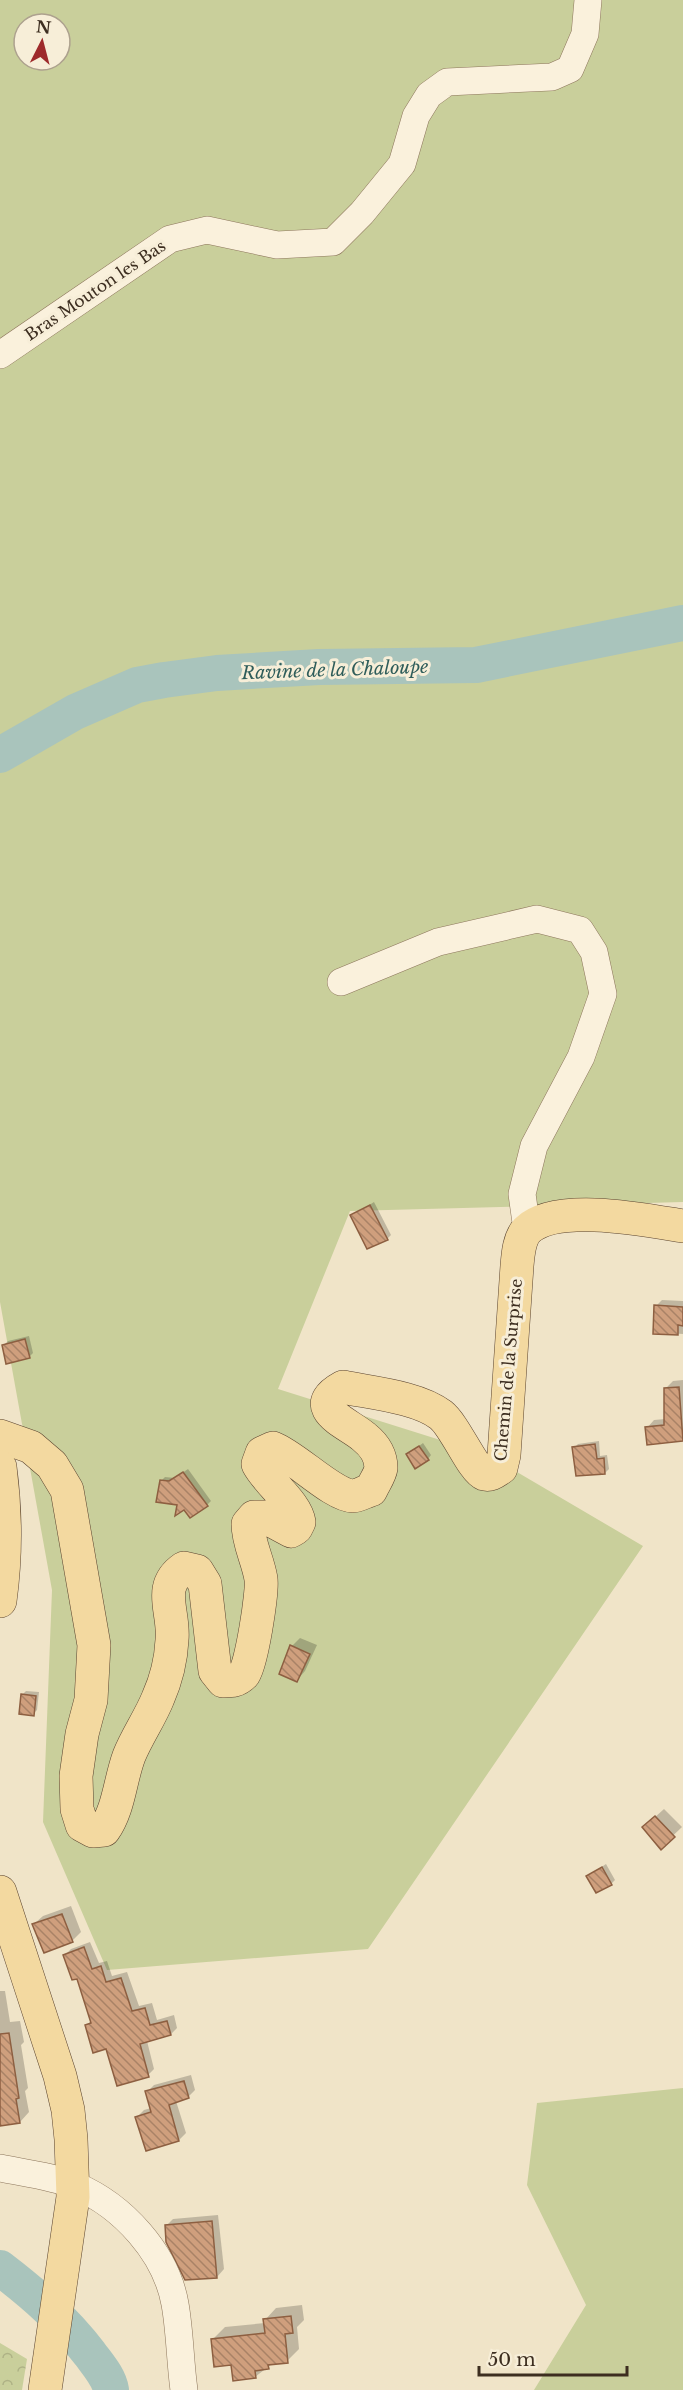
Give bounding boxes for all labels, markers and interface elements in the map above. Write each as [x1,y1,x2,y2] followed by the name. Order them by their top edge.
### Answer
[12,12,72,72] north arrow
[35,16,52,38] text: N
[21,235,169,345] street label: Bras Mouton les Bas
[240,656,429,684] water label: Ravine de la Chaloupe
[490,1278,526,1462] street label: Chemin de la Surprise
[479,2339,628,2377] scale bar
[488,2349,536,2371] text: 50 m

